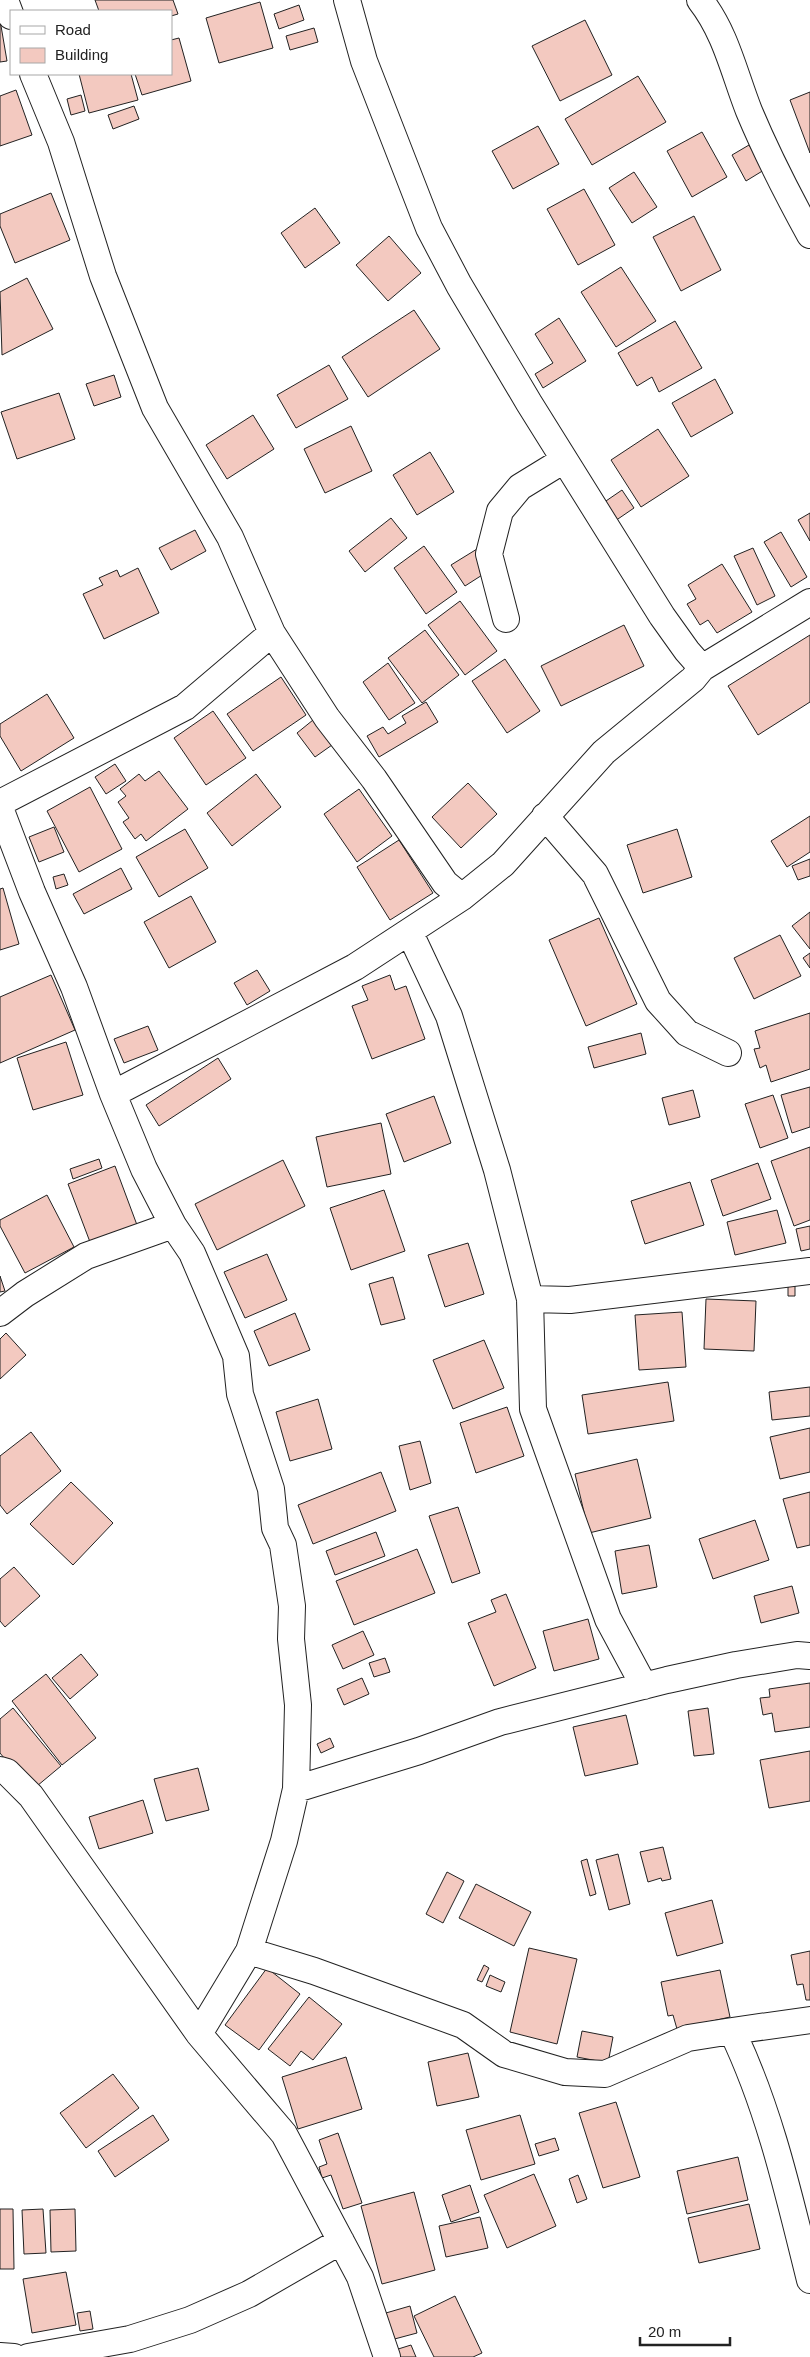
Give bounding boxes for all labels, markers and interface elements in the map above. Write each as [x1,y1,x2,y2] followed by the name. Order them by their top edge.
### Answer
[10,10,172,75] legend
[55,21,91,38] text: Road
[55,46,108,63] text: Building
[640,2314,730,2346] scale bar
[648,2323,681,2340] text: 20 m

